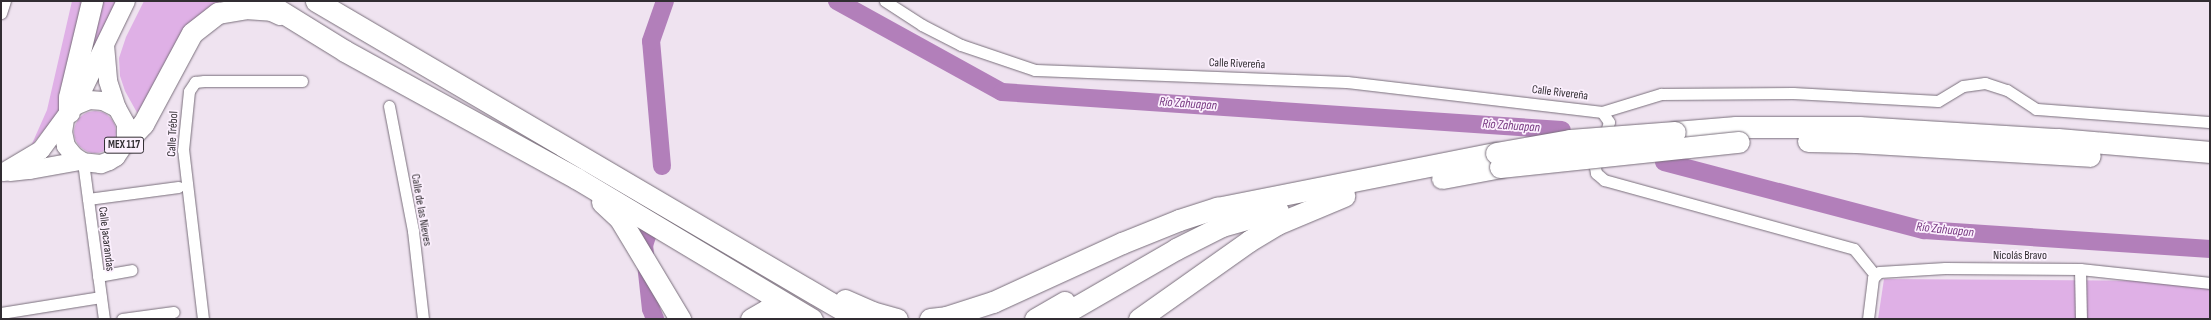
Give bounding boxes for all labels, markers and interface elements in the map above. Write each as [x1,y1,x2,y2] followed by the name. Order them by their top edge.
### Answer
[1209,56,1265,72] street label: Calle Rivereña
[1531,82,1589,104] street label: Calle Rivereña
[1159,94,1217,114] water label: Río Zahuapan
[165,111,181,157] street label: Calle Trébol
[1482,116,1540,136] water label: Río Zahuapan
[104,136,144,154] road number: MEX 117
[408,173,434,247] street label: Calle de las Nieves
[95,206,117,272] street label: Calle Jacarandas
[1915,219,1975,241] water label: Río Zahuapan
[1993,249,2047,263] street label: Nicolás Bravo

